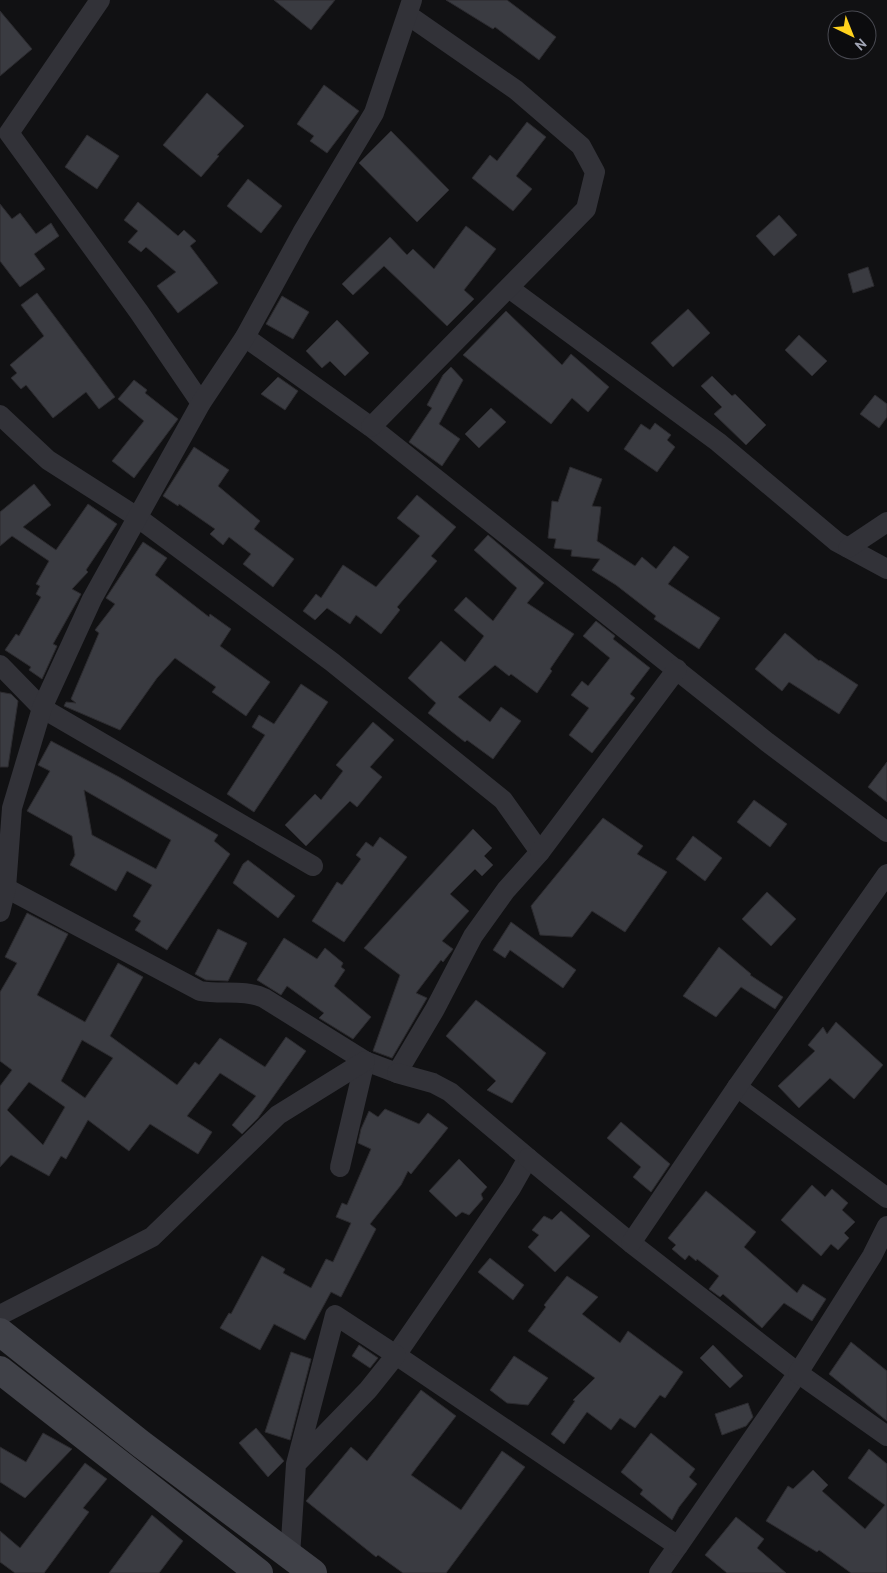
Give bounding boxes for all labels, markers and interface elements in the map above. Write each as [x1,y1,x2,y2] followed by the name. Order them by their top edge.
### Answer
[827,10,877,60] north arrow
[851,35,871,54] text: N

